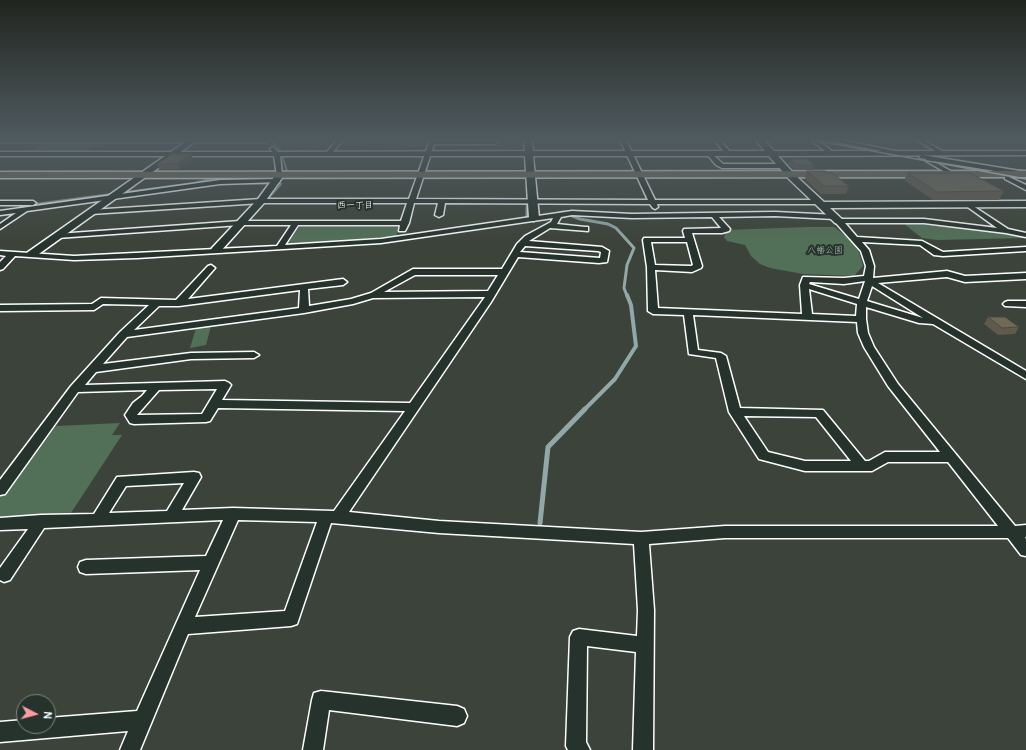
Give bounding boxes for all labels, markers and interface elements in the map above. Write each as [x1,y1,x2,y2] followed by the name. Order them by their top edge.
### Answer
[337,201,373,211] district label: 西一丁目
[807,246,843,256] park label: 八幡公園
[16,694,56,734] north arrow
[41,711,54,720] text: N

